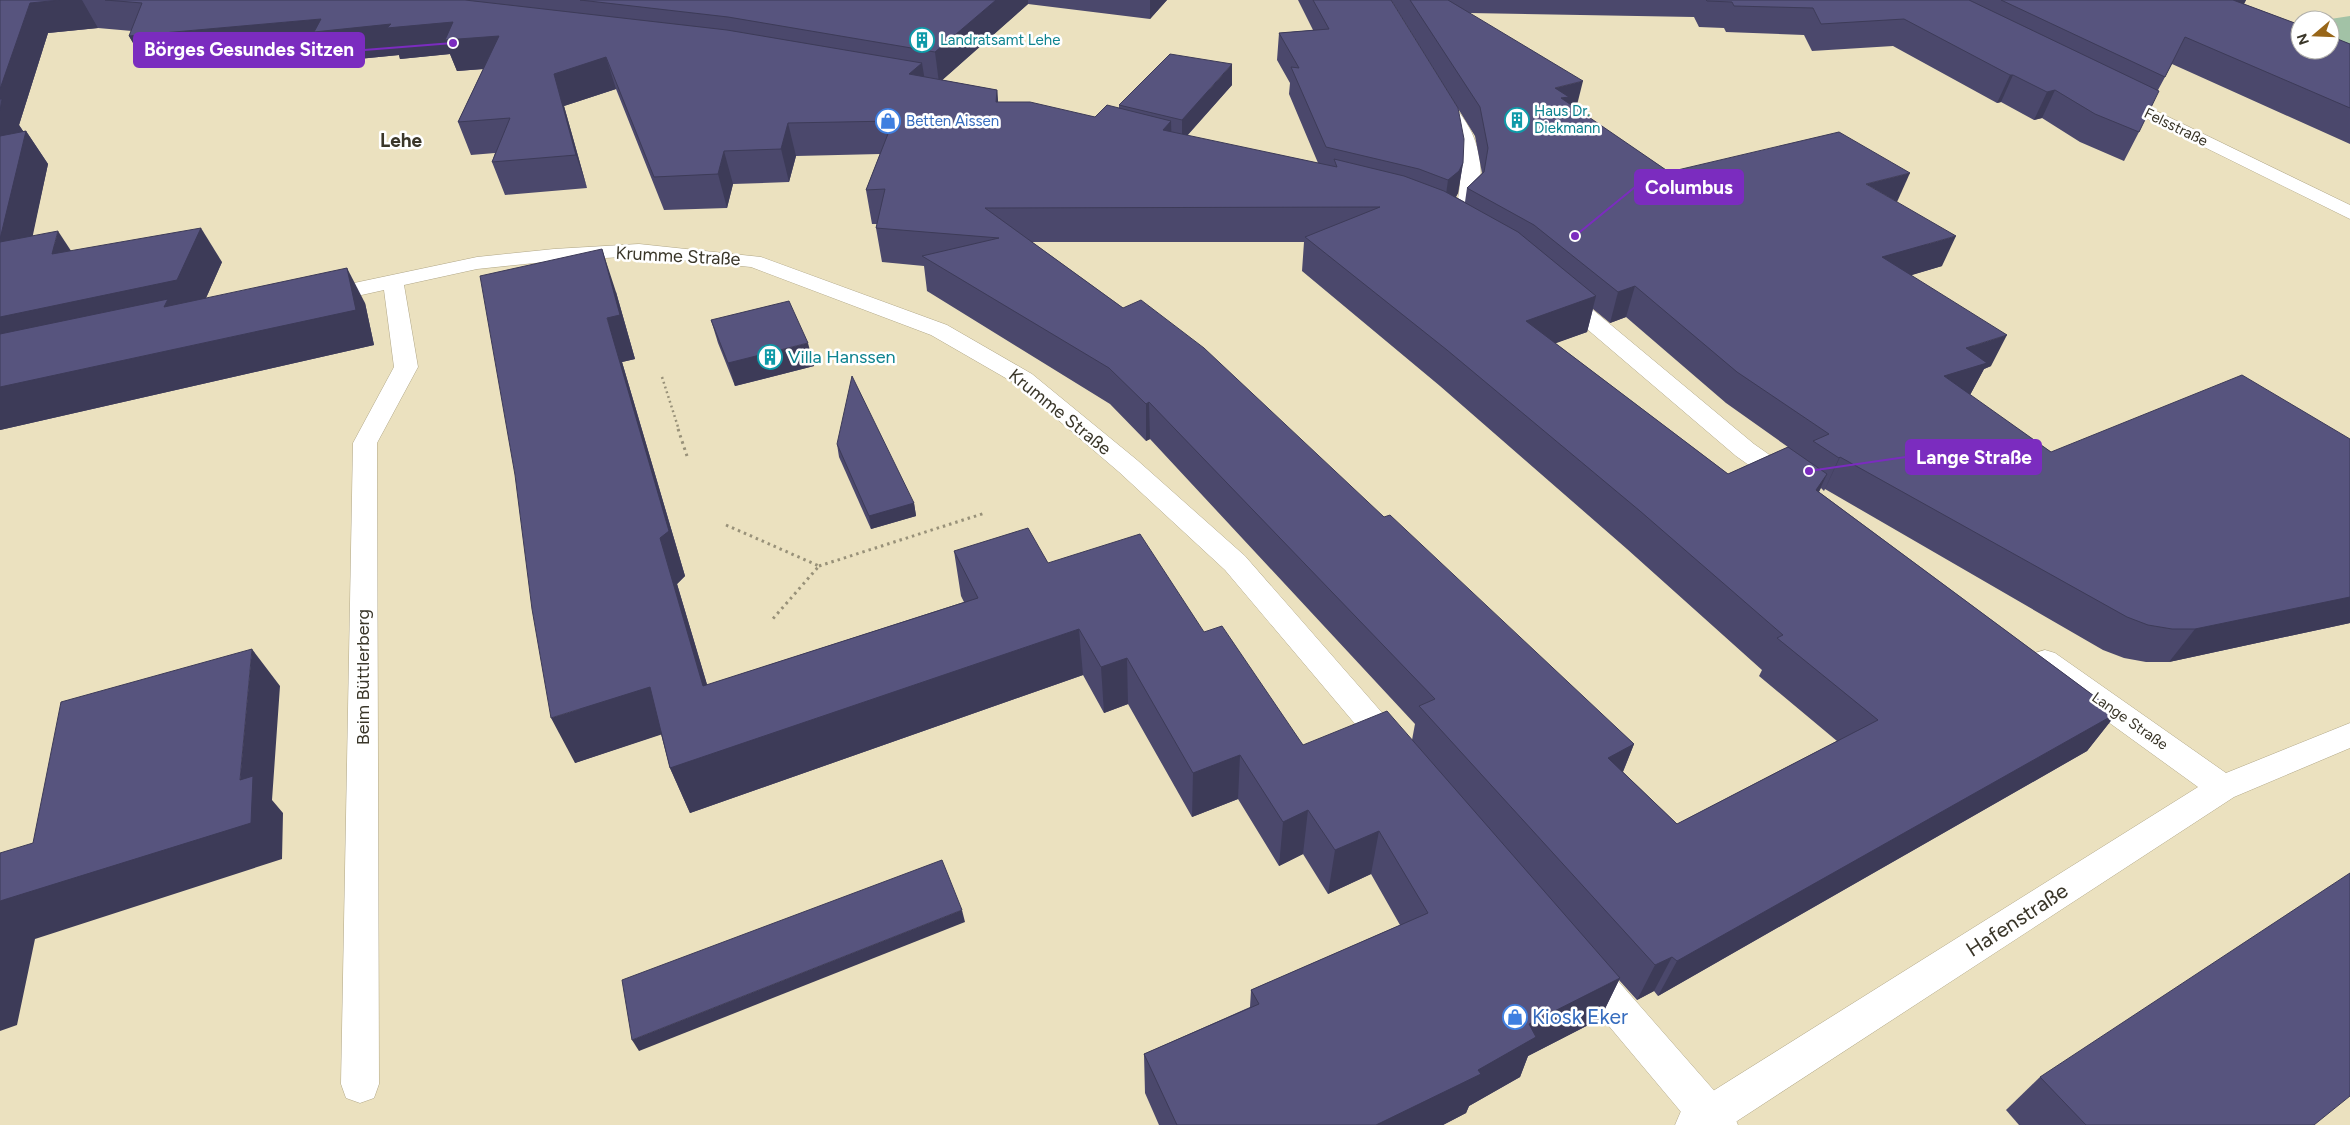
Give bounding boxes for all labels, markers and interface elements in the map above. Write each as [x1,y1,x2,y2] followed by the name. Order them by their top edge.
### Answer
[2290,10,2340,60] north arrow
[909,27,935,53] building icon: Landratsamt Lehe
[940,31,1060,49] place label: Landratsamt Lehe
[2293,31,2313,47] text: N
[134,33,364,67] callout: Börges Gesundes Sitzen
[144,38,354,61] text: Börges Gesundes Sitzen
[1534,102,1600,137] place label: Haus Dr. Diekmann
[2141,104,2211,150] street label: Felsstraße
[1504,107,1530,133] building icon: Haus Dr. Diekmann
[875,108,901,134] shop icon: Betten Aissen
[906,112,999,130] place label: Betten Aissen
[380,129,423,152] district label: Lehe
[1635,170,1743,204] callout: Columbus
[1645,176,1733,199] text: Columbus
[615,242,741,270] street label: Krumme Straße
[757,344,783,370] building icon: Villa Hanssen
[788,346,896,368] place label: Villa Hanssen
[1004,364,1116,460] street label: Krumme Straße
[1906,440,2041,474] callout: Lange Straße
[1916,446,2032,469] text: Lange Straße
[352,609,374,745] street label: Beim Büttlerberg
[2088,688,2172,754] street label: Lange Straße
[1961,877,2072,962] street label: Hafenstraße
[1502,1004,1528,1030] shop icon: Kiosk Eker
[1532,1004,1628,1029] place label: Kiosk Eker

